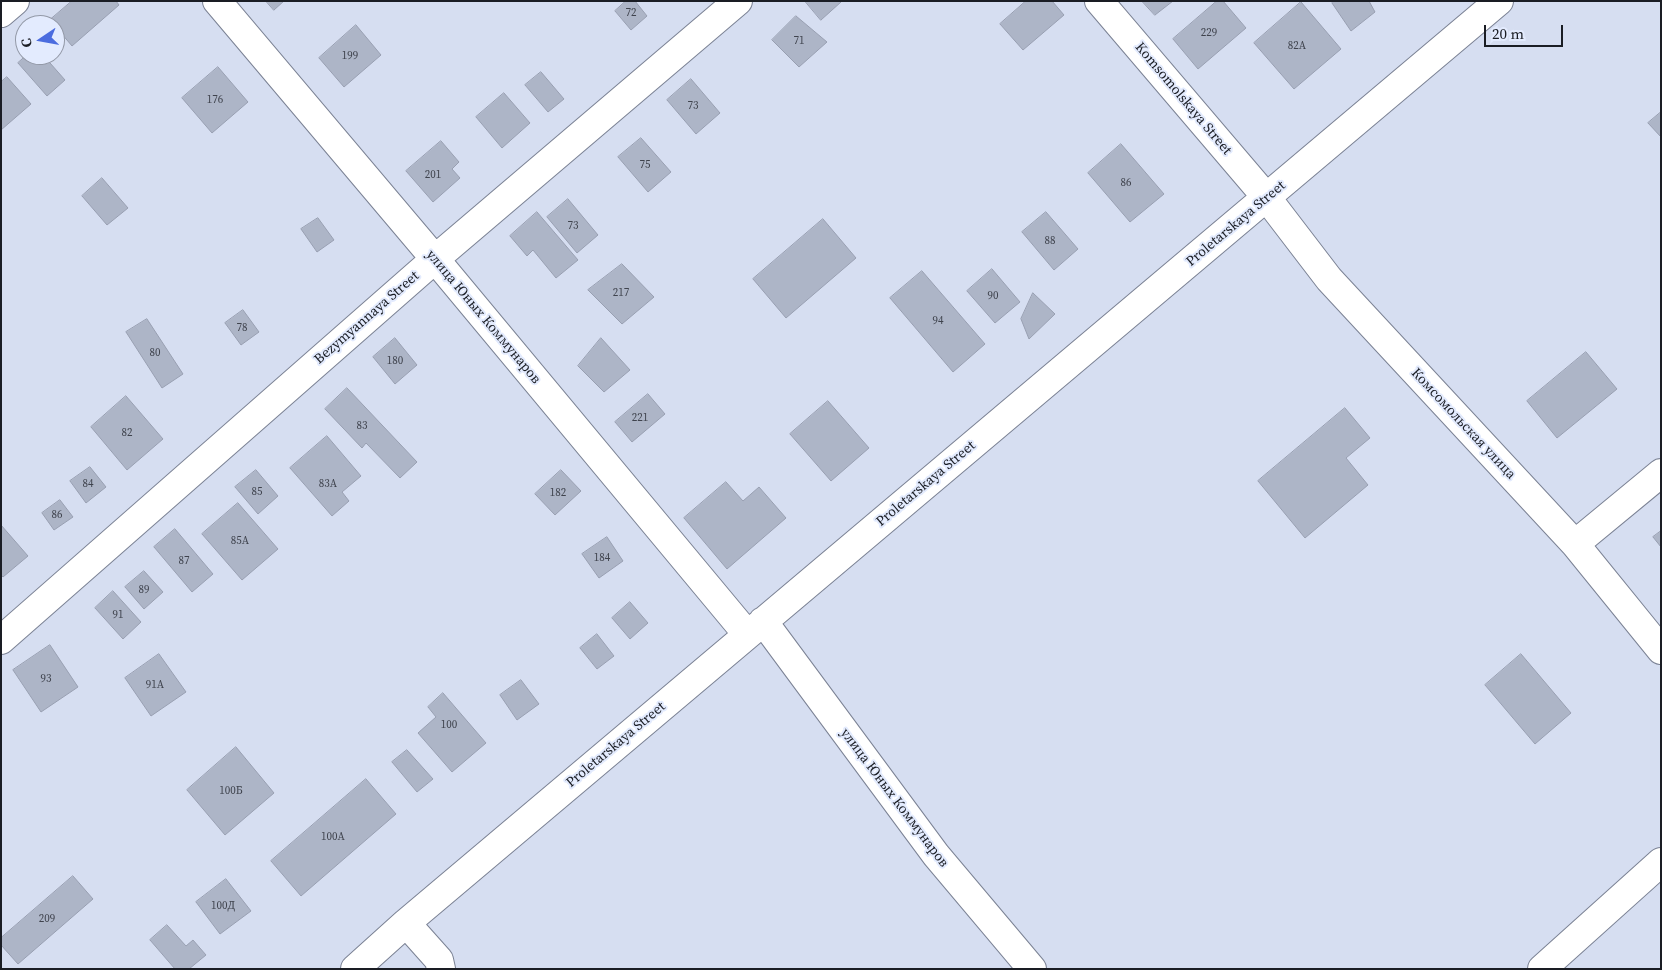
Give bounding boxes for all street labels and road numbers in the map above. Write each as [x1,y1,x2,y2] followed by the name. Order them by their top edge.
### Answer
[1131,39,1235,159] street label: Komsomolskaya Street
[1183,178,1289,270] street label: Proletarskaya Street
[422,247,544,387] street label: улица Юных Коммунаров
[311,268,423,368] street label: Bezymyannaya Street
[1407,365,1519,483] street label: Комсомольская улица
[873,438,979,530] street label: Proletarskaya Street
[563,699,669,791] street label: Proletarskaya Street
[836,725,952,871] street label: улица Юных Коммунаров

